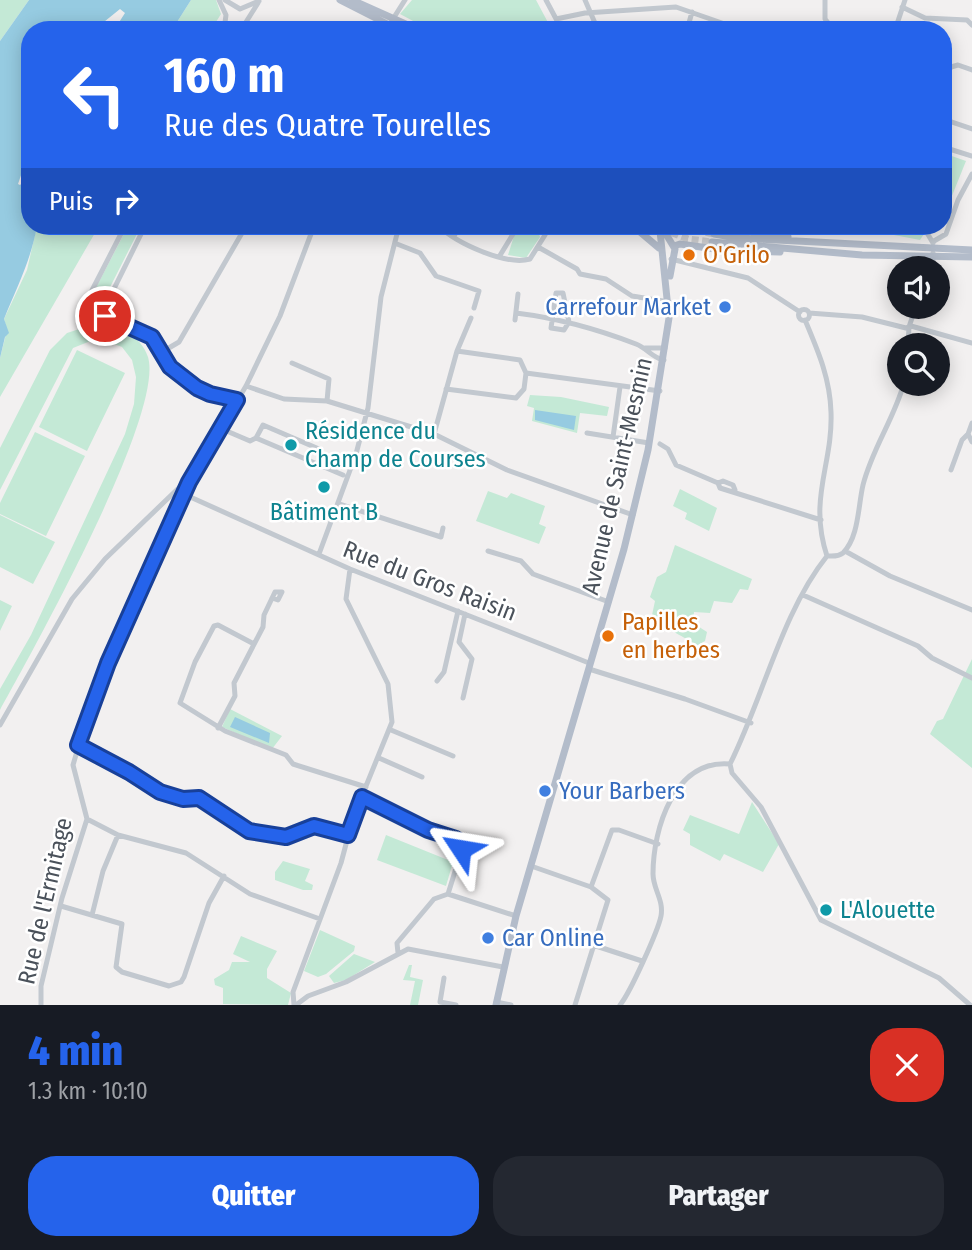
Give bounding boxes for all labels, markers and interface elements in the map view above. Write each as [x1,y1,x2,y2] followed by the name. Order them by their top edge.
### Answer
[164,46,285,105] text: 160 m
[49,49,140,140] icon: left
[164,106,491,144] text: Rue des Quatre Tourelles
[107,182,145,220] icon: right
[49,186,93,217] text: Puis
[703,241,770,269] place label: O'Grilo
[681,247,697,263] marker: O'Grilo
[887,256,950,396] map controls
[887,256,950,319] button: sound
[75,286,135,346] pin
[545,293,711,321] place label: Carrefour Market
[86,297,124,335] icon: arrive
[717,299,733,315] marker: Carrefour Market
[887,333,950,396] button: search
[576,355,658,597] street label: Avenue de Saint-Mesmin
[305,417,486,473] place label: Résidence du Champ de Courses
[283,437,299,453] marker: Résidence du Champ de Courses
[316,479,332,495] marker: Bâtiment B
[270,498,378,526] place label: Bâtiment B
[339,535,521,627] street label: Rue du Gros Raisin
[622,608,720,664] place label: Papilles en herbes
[600,628,616,644] marker: Papilles en herbes
[559,777,685,805] place label: Your Barbers
[537,783,553,799] marker: Your Barbers
[424,812,498,886] position arrow
[12,815,78,987] street label: Rue de l'Ermitage
[840,896,935,924] place label: L'Alouette
[818,902,834,918] marker: L'Alouette
[502,924,604,952] place label: Car Online
[480,930,496,946] marker: Car Online
[28,1026,123,1076] text: 4 min
[870,1028,944,1102] button: close
[28,1077,148,1105] text: 1.3 km · 10:10
[28,1156,479,1236] button: Quitter
[493,1156,944,1236] button: Partager

